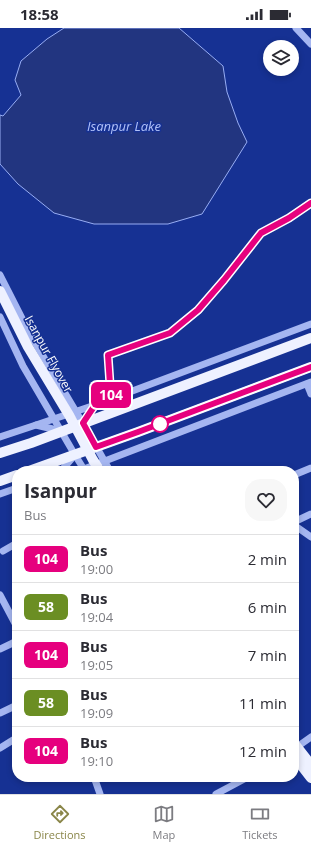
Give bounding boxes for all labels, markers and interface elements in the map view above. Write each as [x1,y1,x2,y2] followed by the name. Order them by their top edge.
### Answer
[20,4,59,24] text: 18:58
[263,40,299,76] map controls
[263,40,299,76] button: layers
[87,117,161,135] water label: Isanpur Lake
[21,312,77,396] street label: Isanpur Flyover
[88,382,134,408] line badge: 104
[99,385,123,404] text: 104
[151,415,169,433] unlabelled marker
[24,478,97,504] text: Isanpur
[245,479,287,521] button: heart
[24,506,47,524] text: Bus
[80,540,107,560] text: Bus
[34,549,58,568] text: 104
[248,549,287,569] text: 2 min
[80,560,113,578] text: 19:00
[80,588,107,608] text: Bus
[38,597,54,616] text: 58
[248,597,287,617] text: 6 min
[80,608,113,626] text: 19:04
[80,636,107,656] text: Bus
[34,645,58,664] text: 104
[248,645,287,665] text: 7 min
[80,656,113,674] text: 19:05
[80,684,107,704] text: Bus
[38,693,54,712] text: 58
[239,693,287,713] text: 11 min
[80,704,113,722] text: 19:09
[80,732,107,752] text: Bus
[34,741,58,760] text: 104
[239,741,287,761] text: 12 min
[80,752,113,770] text: 19:10
[34,803,86,842] tab: Directions
[153,803,175,842] tab: Map
[242,803,278,842] tab: Tickets

